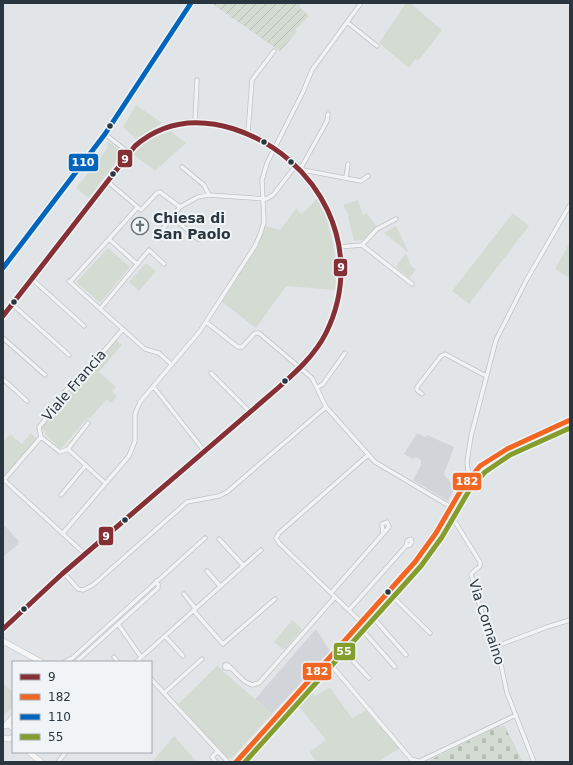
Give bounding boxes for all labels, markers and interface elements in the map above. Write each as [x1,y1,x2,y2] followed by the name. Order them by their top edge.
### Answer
[105,121,115,131] unlabelled marker
[259,137,269,147] unlabelled marker
[117,149,133,168] line badge: 9
[68,153,99,172] line badge: 110
[121,153,129,166] text: 9
[72,156,95,169] text: 110
[286,157,296,167] unlabelled marker
[108,169,118,179] unlabelled marker
[153,210,231,242] place label: Chiesa di San Paolo
[130,216,150,236] church icon: Chiesa di San Paolo
[333,258,348,277] line badge: 9
[337,261,345,274] text: 9
[9,297,19,307] unlabelled marker
[39,346,109,424] street label: Viale Francia
[280,376,290,386] unlabelled marker
[452,472,482,491] line badge: 182
[456,475,478,488] text: 182
[120,515,130,525] unlabelled marker
[98,526,114,546] line badge: 9
[102,530,110,543] text: 9
[466,577,508,667] street label: Via Cornaino
[383,587,393,597] unlabelled marker
[19,604,29,614] unlabelled marker
[333,642,356,661] line badge: 55
[336,645,352,658] text: 55
[12,661,152,753] legend
[302,662,332,681] line badge: 182
[306,665,328,678] text: 182
[48,670,56,684] text: 9
[48,690,71,704] text: 182
[48,710,71,724] text: 110
[48,730,63,744] text: 55

